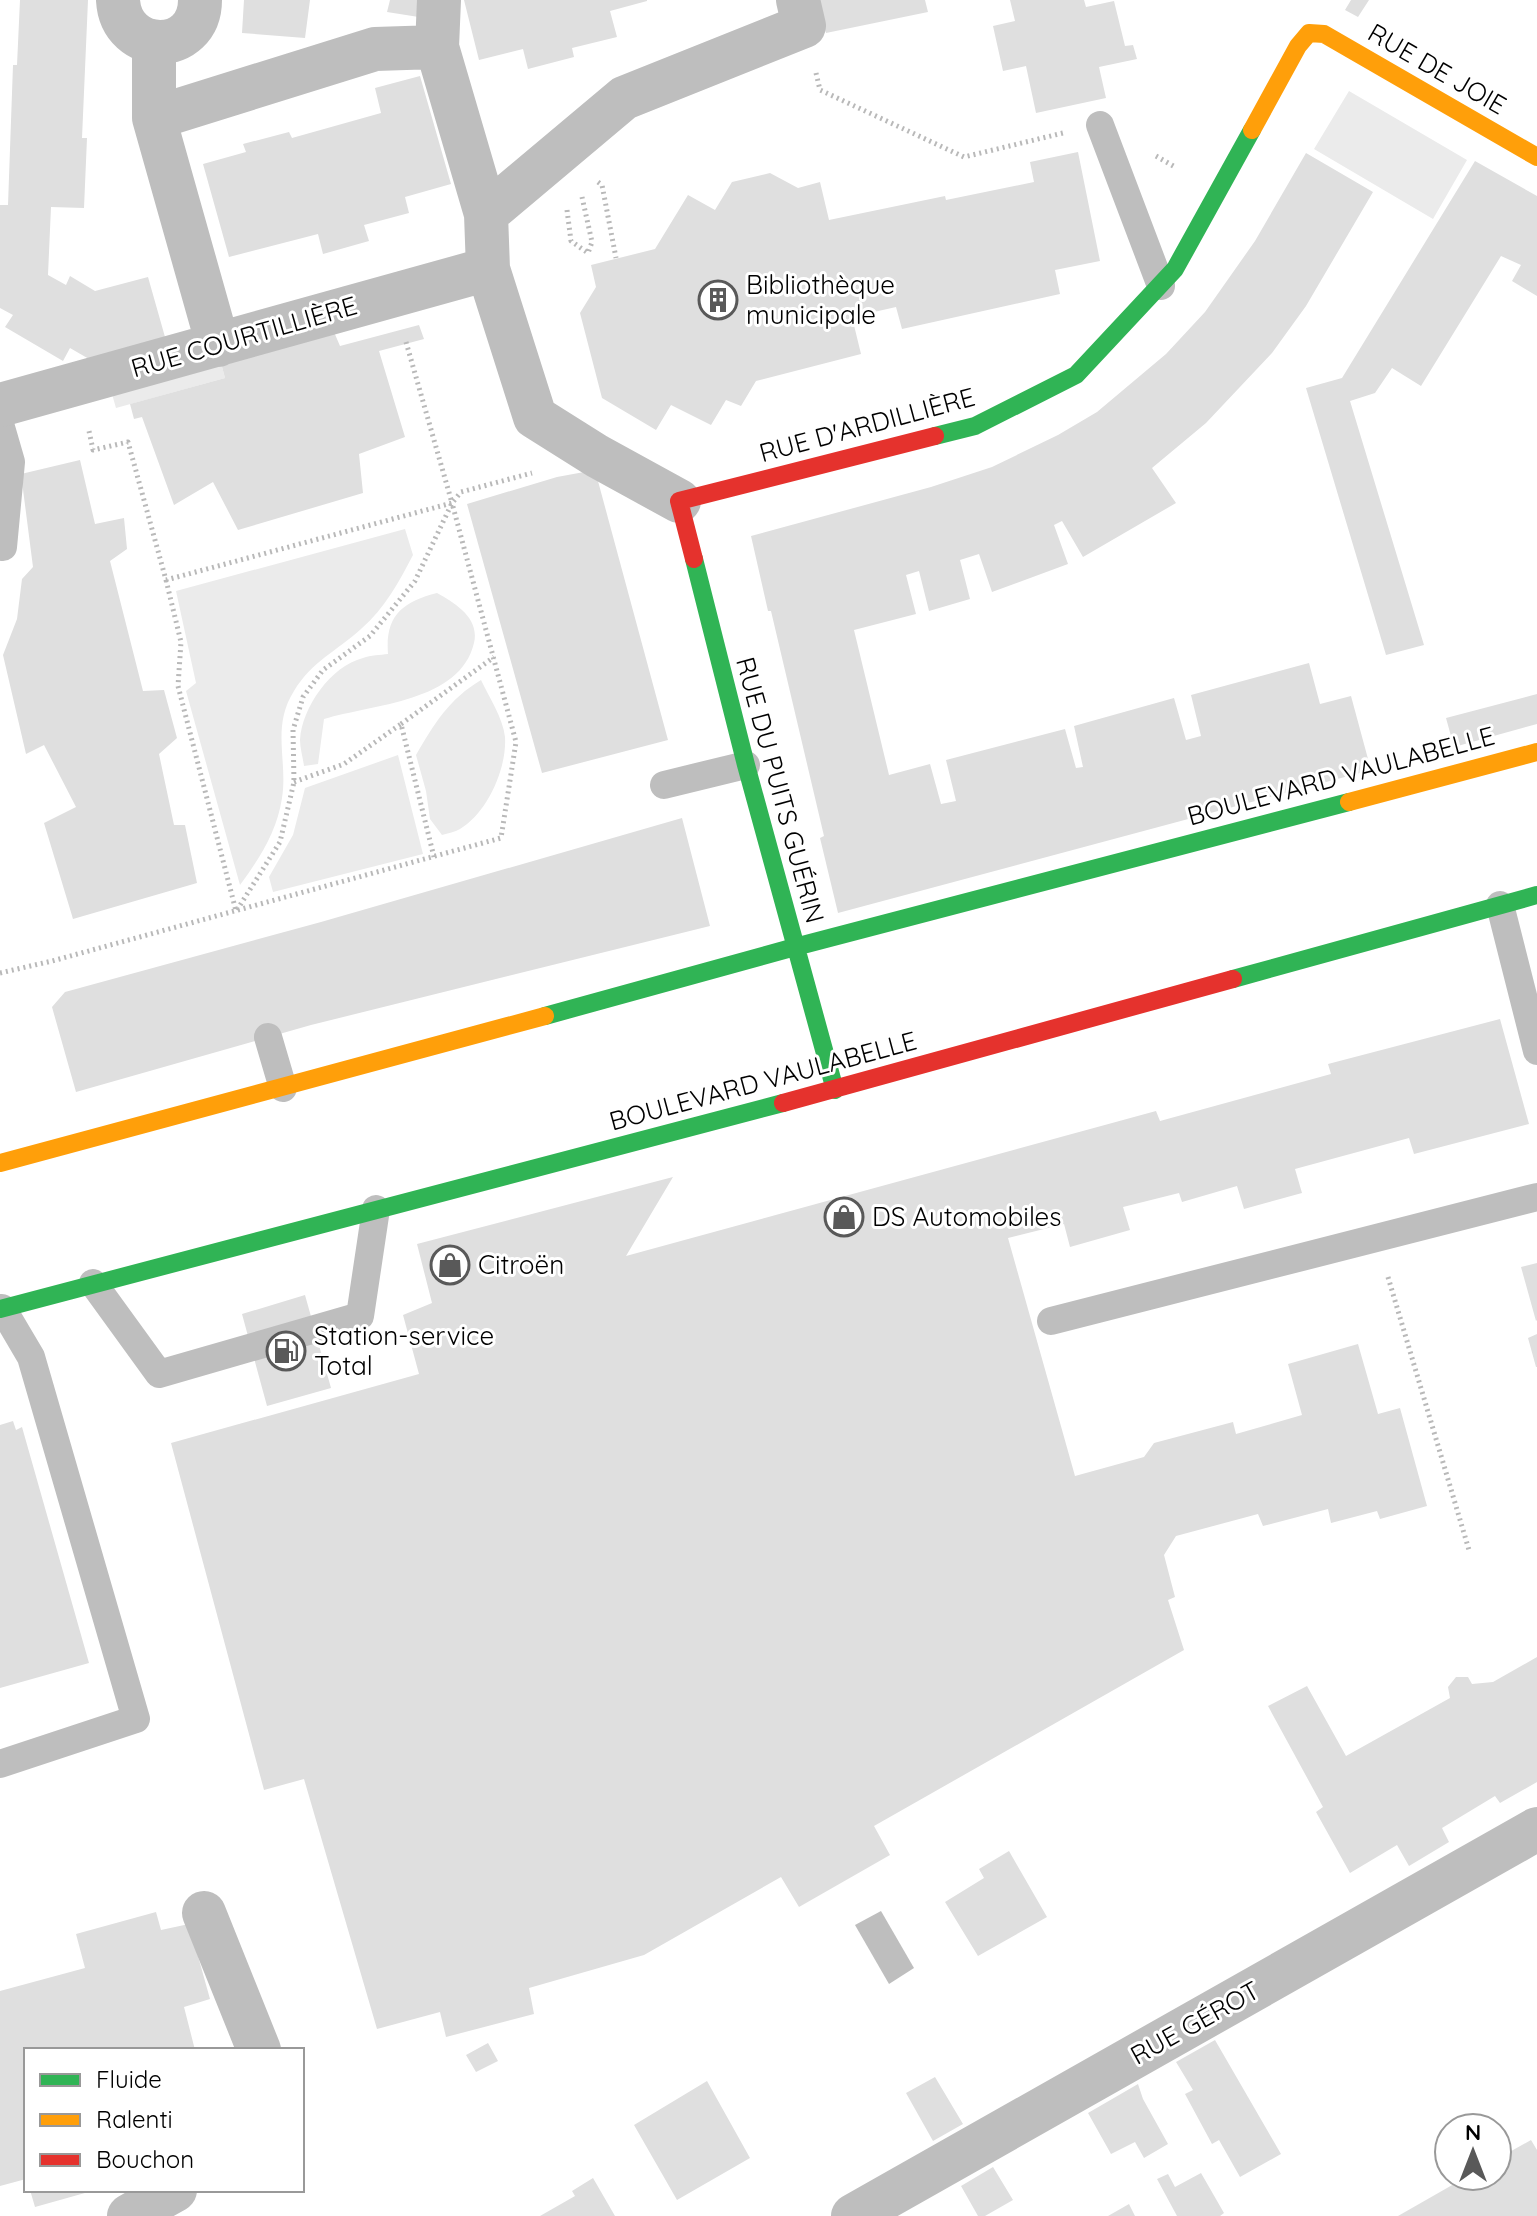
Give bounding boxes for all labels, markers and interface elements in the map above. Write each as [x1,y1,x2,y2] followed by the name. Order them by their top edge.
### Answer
[1362,16,1512,121] street label: RUE DE JOIE
[746,268,895,331] place label: Bibliothèque municipale
[697,279,739,321] building icon: Bibliothèque municipale
[127,288,361,385] street label: RUE COURTILLIÈRE
[755,380,978,469] street label: RUE D'ARDILLIÈRE
[729,653,832,927] street label: RUE DU PUITS GUÉRIN
[1184,719,1498,832] street label: BOULEVARD VAULABELLE
[606,1024,920,1137] street label: BOULEVARD VAULABELLE
[823,1196,865,1238] shop icon: DS Automobiles
[872,1200,1062,1233] place label: DS Automobiles
[429,1244,471,1286] shop icon: Citroën
[478,1248,564,1281] place label: Citroën
[314,1319,494,1382] place label: Station-service Total
[265,1330,307,1372] fuel station icon: Station-service Total
[1124,1974,1265,2072] street label: RUE GÉROT
[24,2048,304,2192] legend
[96,2064,162,2094] text: Fluide
[96,2104,173,2134] text: Ralenti
[1433,2112,1513,2192] north arrow
[1465,2118,1481,2146] text: N
[96,2144,194,2174] text: Bouchon

